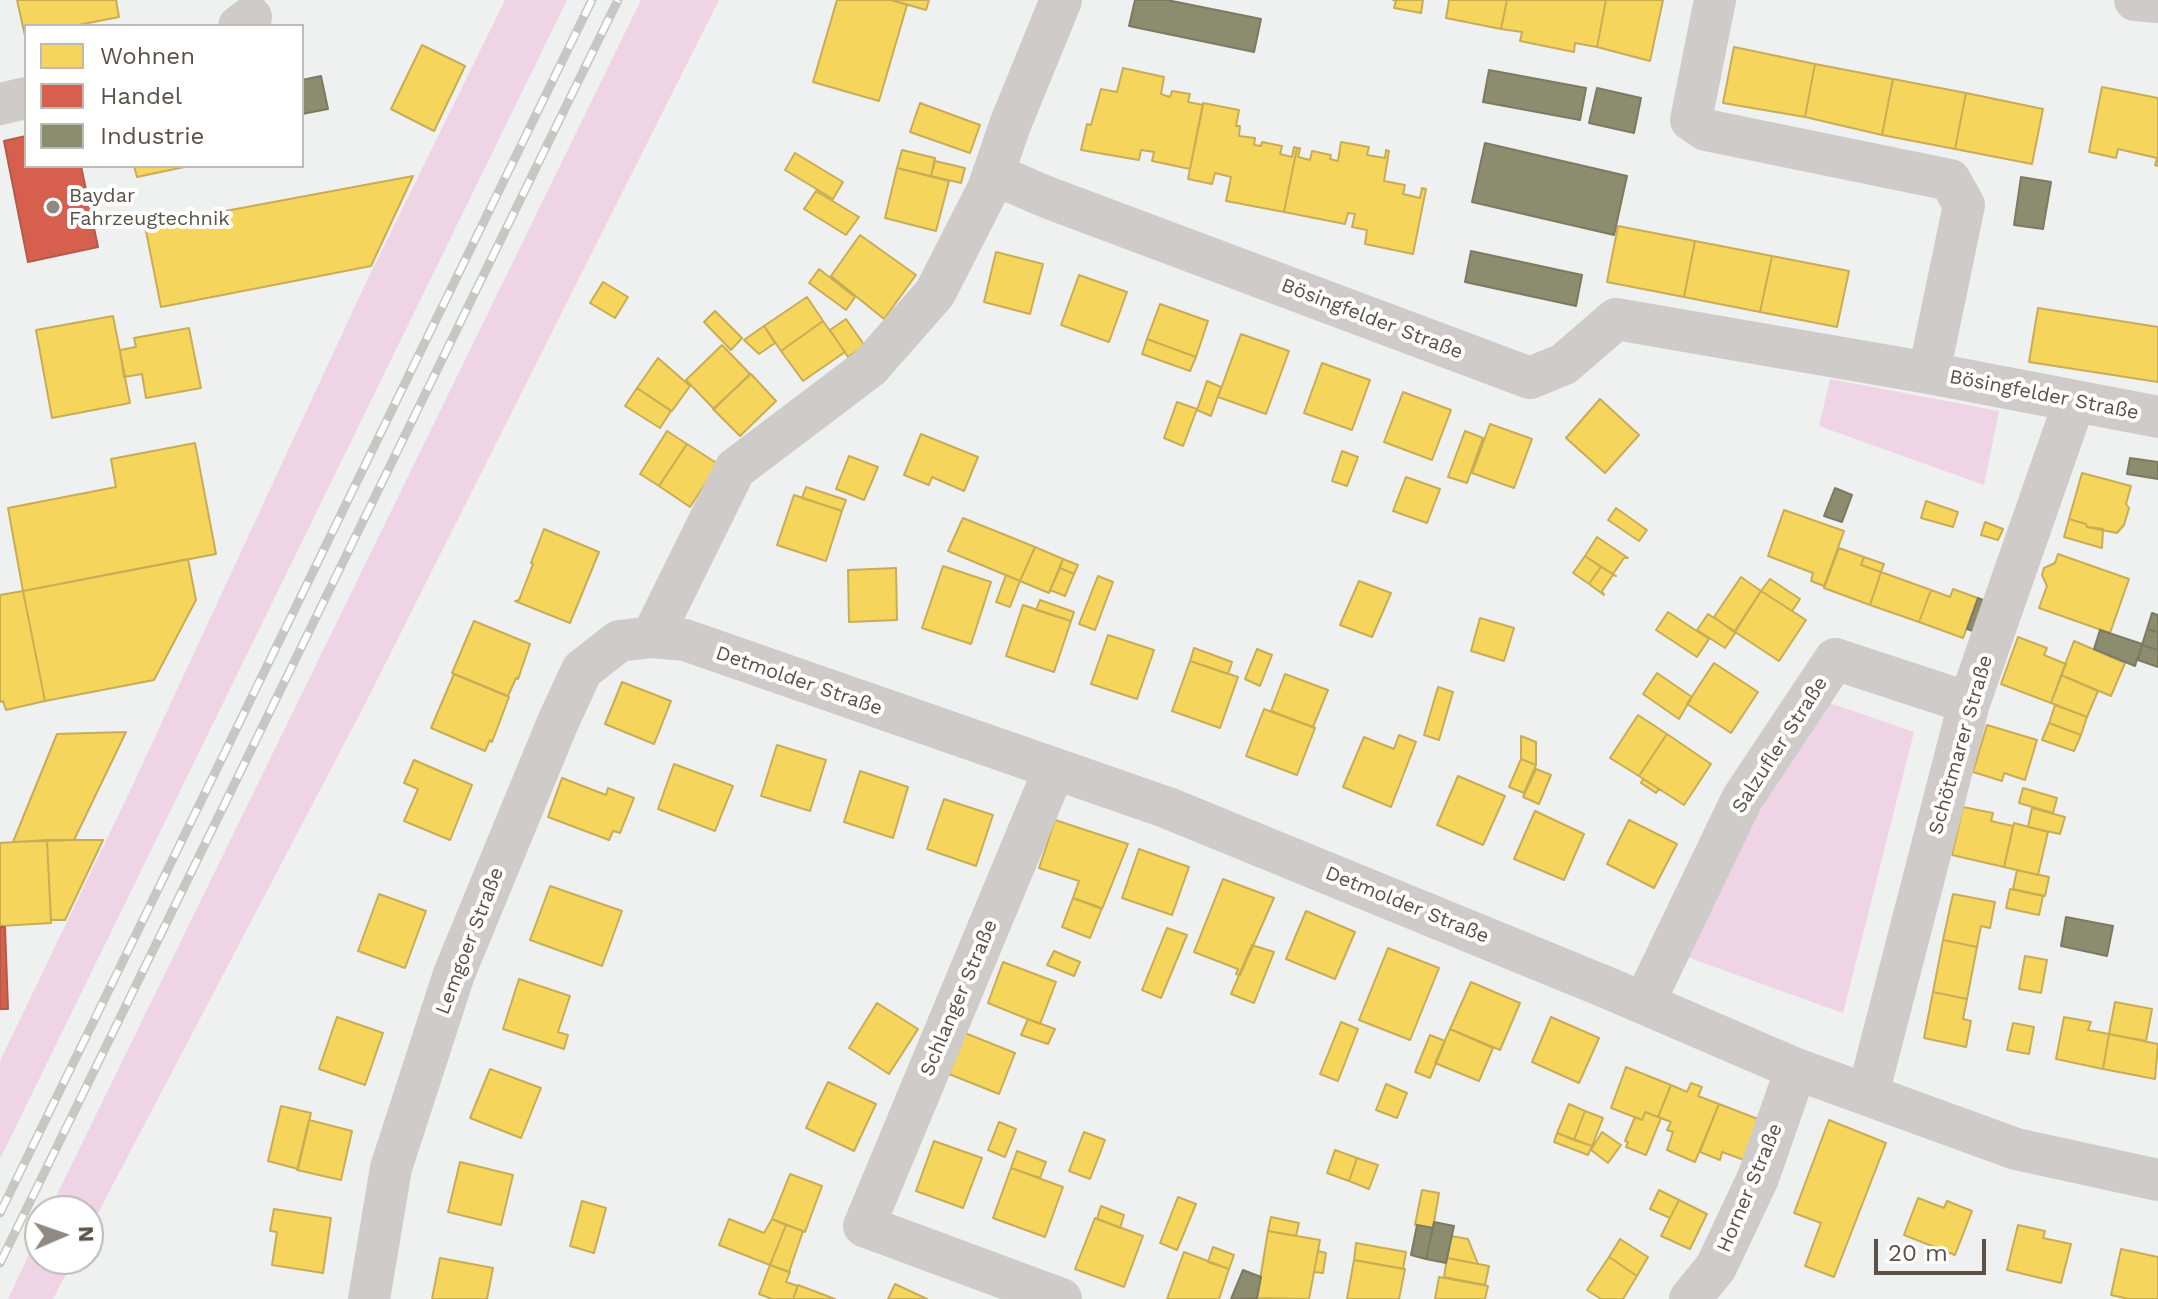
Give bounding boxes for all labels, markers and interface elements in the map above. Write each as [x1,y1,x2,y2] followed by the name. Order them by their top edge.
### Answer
[24,24,304,168] legend
[100,42,195,70] text: Wohnen
[100,82,182,110] text: Handel
[100,122,204,150] text: Industrie
[69,184,230,231] place label: Baydar Fahrzeugtechnik
[44,198,62,216] marker: Baydar Fahrzeugtechnik
[1278,273,1466,365] street label: Bösingfelder Straße
[1947,365,2141,425] street label: Bösingfelder Straße
[713,641,885,721] street label: Detmolder Straße
[1924,652,1998,838] street label: Schötmarer Straße
[1727,672,1833,818] street label: Salzufler Straße
[1322,861,1492,949] street label: Detmolder Straße
[431,864,509,1018] street label: Lemgoer Straße
[915,916,1003,1080] street label: Schlanger Straße
[1712,1120,1788,1256] street label: Horner Straße
[24,1195,104,1275] north arrow
[1878,1223,1990,1273] scale bar
[74,1226,99,1243] text: N
[1888,1239,1948,1267] text: 20 m

